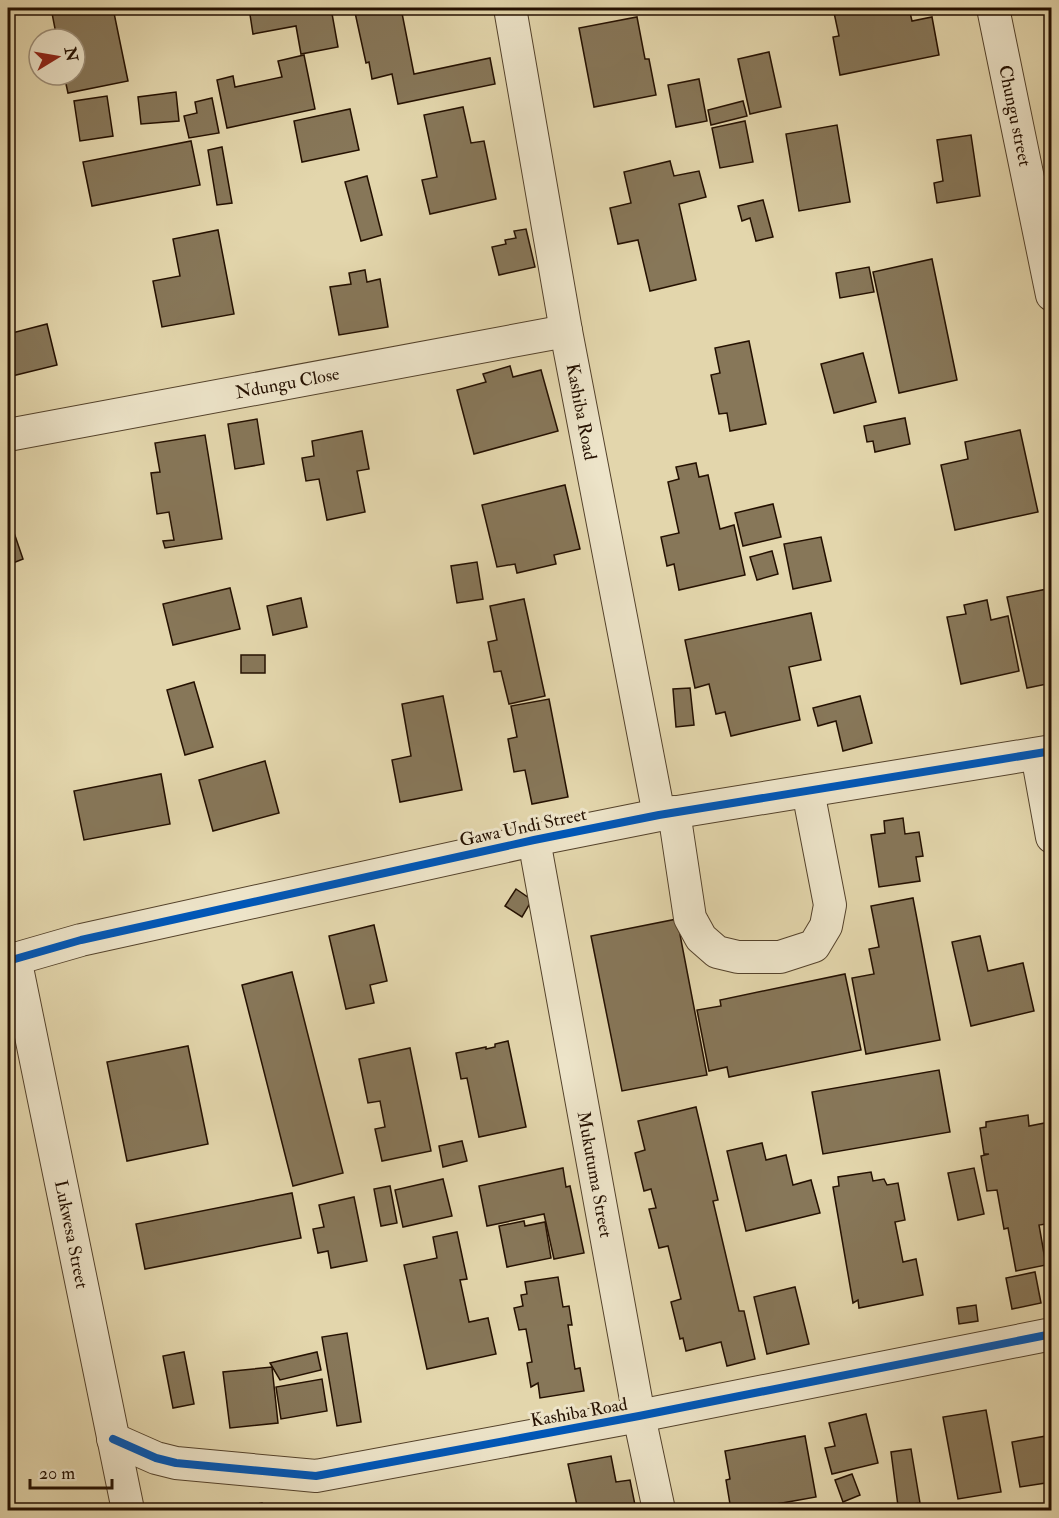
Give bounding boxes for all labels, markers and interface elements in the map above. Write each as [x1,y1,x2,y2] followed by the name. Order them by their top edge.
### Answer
[27,27,87,87] north arrow
[59,44,82,64] text: N
[993,63,1036,169] street label: Chungu street
[233,362,342,404] street label: Ndungu Close
[560,362,602,462] street label: Kashiba Road
[457,803,589,852] street label: Gawa Undi Street
[572,1110,617,1240] street label: Mukutuma Street
[49,1178,93,1291] street label: Lukwesa Street
[529,1393,629,1432] street label: Kashiba Road
[30,1452,112,1490] scale bar
[39,1462,75,1485] text: 20 m

